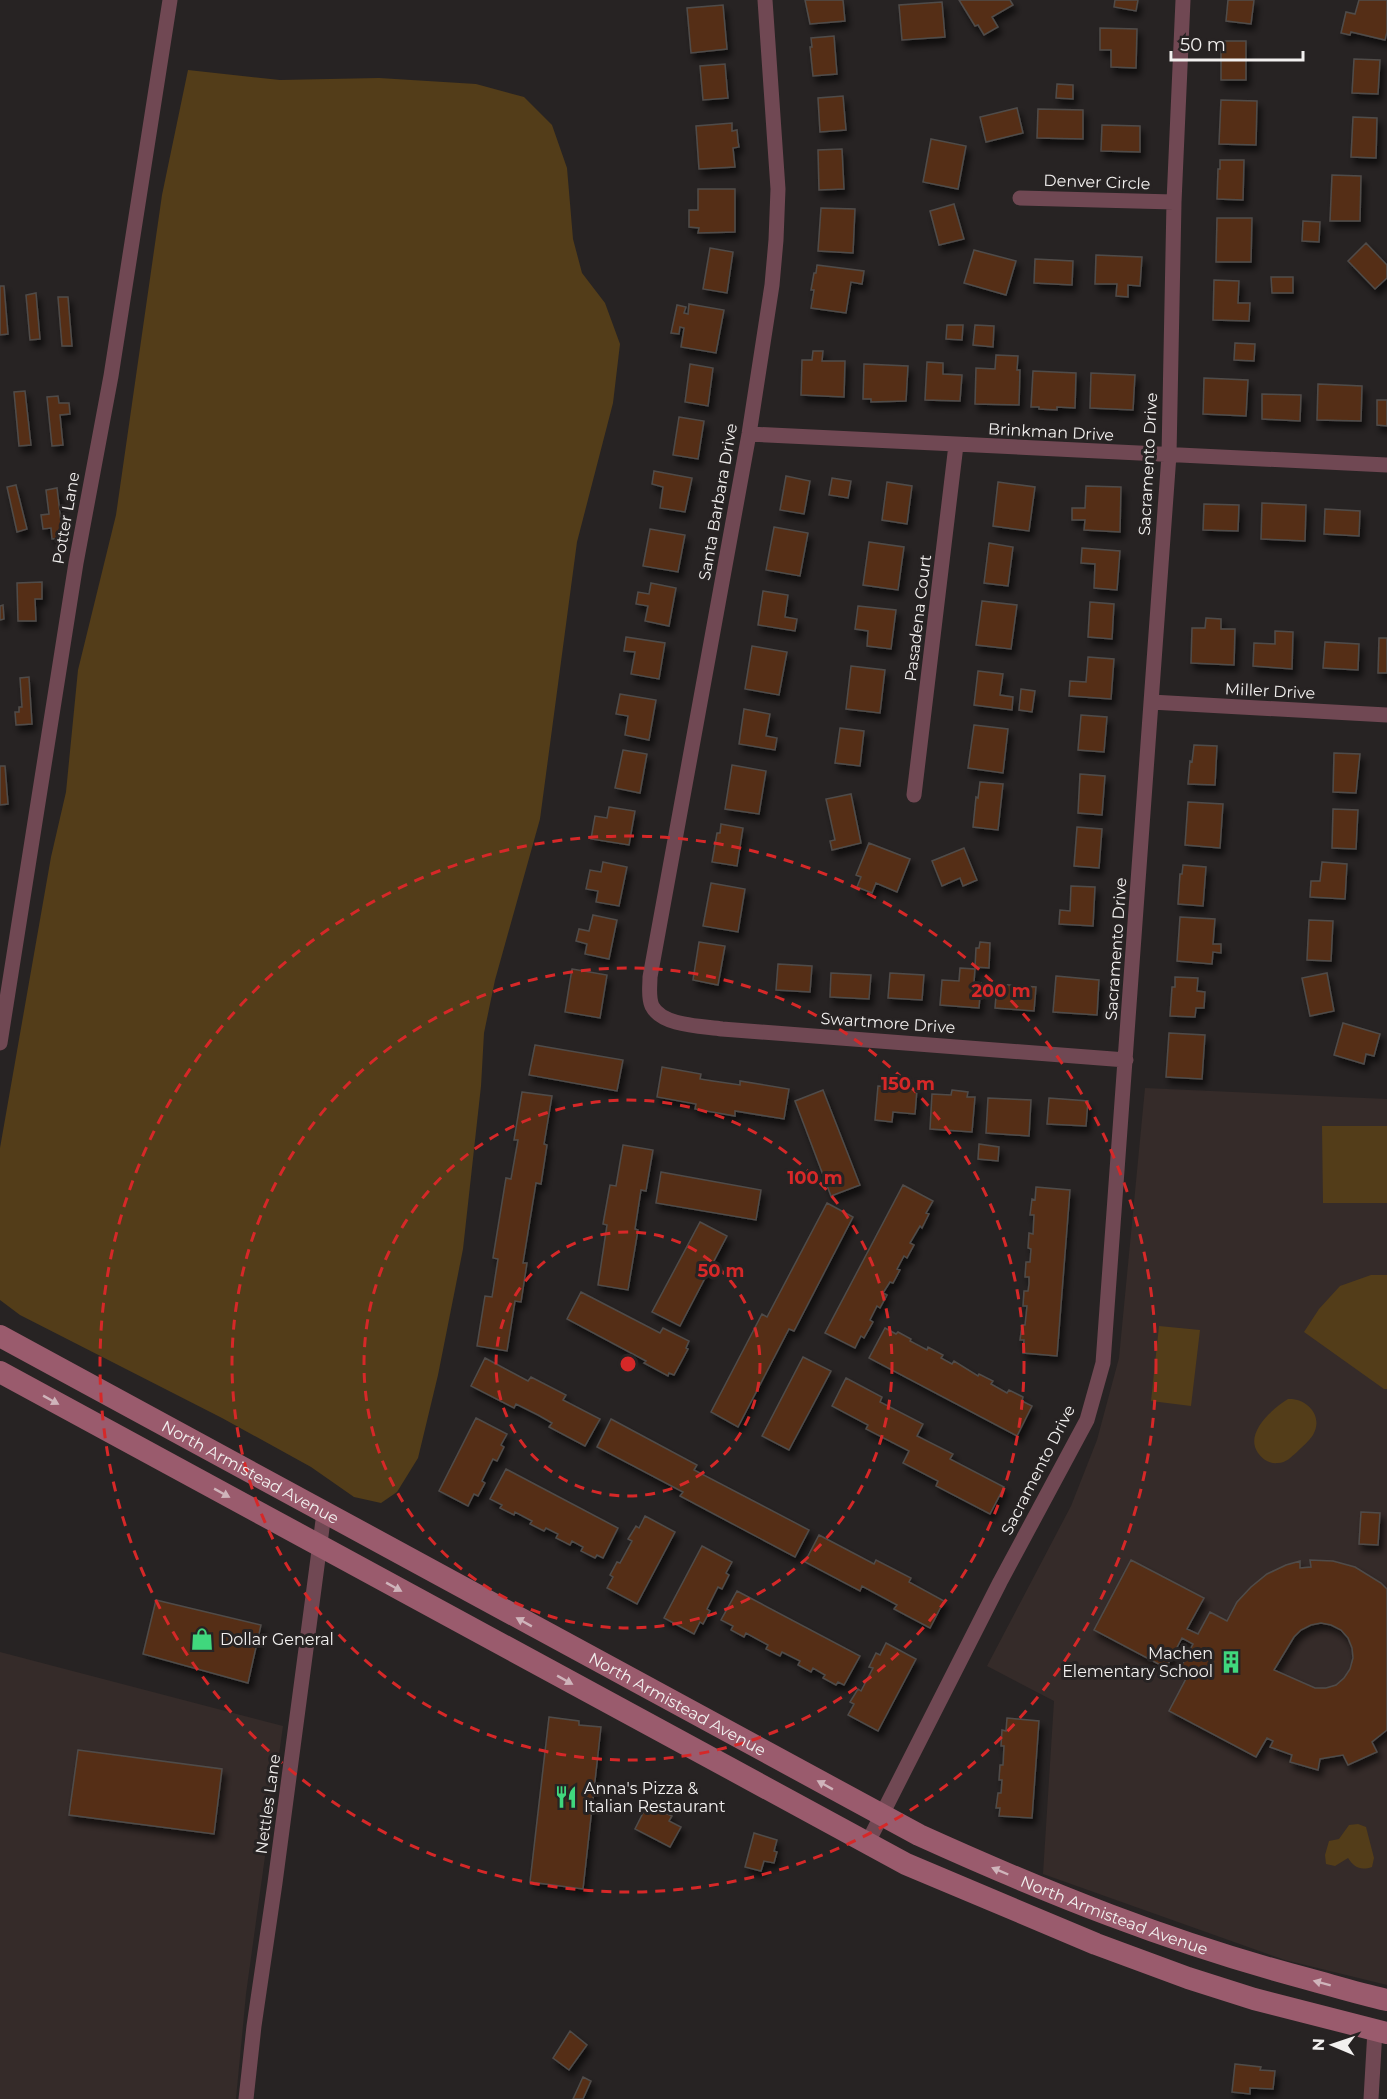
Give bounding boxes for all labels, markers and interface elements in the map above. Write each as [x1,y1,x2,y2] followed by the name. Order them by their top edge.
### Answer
[1171,24,1303,62] scale bar
[1180,34,1226,56] text: 50 m
[1043,171,1151,193] street label: Denver Circle
[1135,392,1161,536] street label: Sacramento Drive
[987,419,1115,445] street label: Brinkman Drive
[695,422,741,582] street label: Santa Barbara Drive
[49,470,83,566] street label: Potter Lane
[901,553,935,683] street label: Pasadena Court
[1224,679,1316,703] street label: Miller Drive
[1102,877,1130,1021] street label: Sacramento Drive
[971,980,1031,1002] text: 200 m
[820,1009,956,1037] street label: Swartmore Drive
[881,1073,935,1095] text: 150 m
[787,1167,843,1189] text: 100 m
[698,1260,744,1282] text: 50 m
[618,1354,638,1374] centre of rings
[43,1395,60,1405] one-way arrow
[997,1402,1079,1538] street label: Sacramento Drive
[159,1416,342,1528] street label: North Armistead Avenue
[214,1488,231,1498] one-way arrow
[385,1582,402,1592] one-way arrow
[515,1617,532,1627] one-way arrow
[189,1626,215,1652] shop icon: Dollar General
[220,1630,334,1649] place label: Dollar General
[1062,1644,1213,1681] place label: Machen Elementary School
[586,1648,769,1760] street label: North Armistead Avenue
[1218,1649,1244,1675] building icon: Machen Elementary School
[557,1675,574,1685] one-way arrow
[252,1753,284,1855] street label: Nettles Lane
[584,1779,726,1816] place label: Anna's Pizza & Italian Restaurant
[816,1780,833,1790] one-way arrow
[553,1784,579,1810] restaurant icon: Anna's Pizza & Italian Restaurant
[990,1866,1008,1876] one-way arrow
[1018,1871,1211,1959] street label: North Armistead Avenue
[1313,1978,1331,1987] one-way arrow
[1303,2015,1363,2075] north arrow
[1309,2038,1328,2051] text: N

